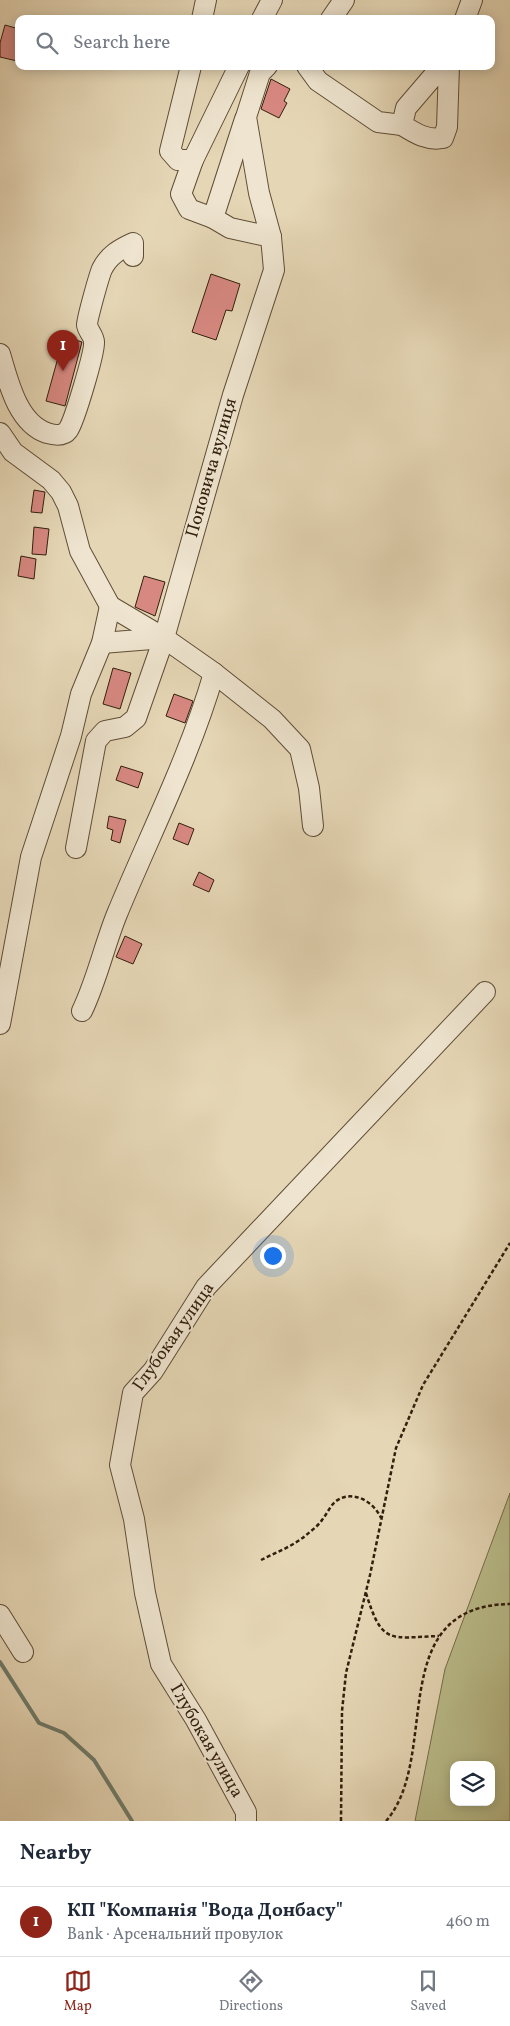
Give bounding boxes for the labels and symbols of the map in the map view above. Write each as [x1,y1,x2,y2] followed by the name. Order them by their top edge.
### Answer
[47,330,79,371] pin: 1
[180,395,244,541] street label: Поповича вулиця
[260,1243,286,1269] your location
[127,1277,221,1397] street label: Глубокая улица
[163,1679,249,1803] street label: Глубокая улица

